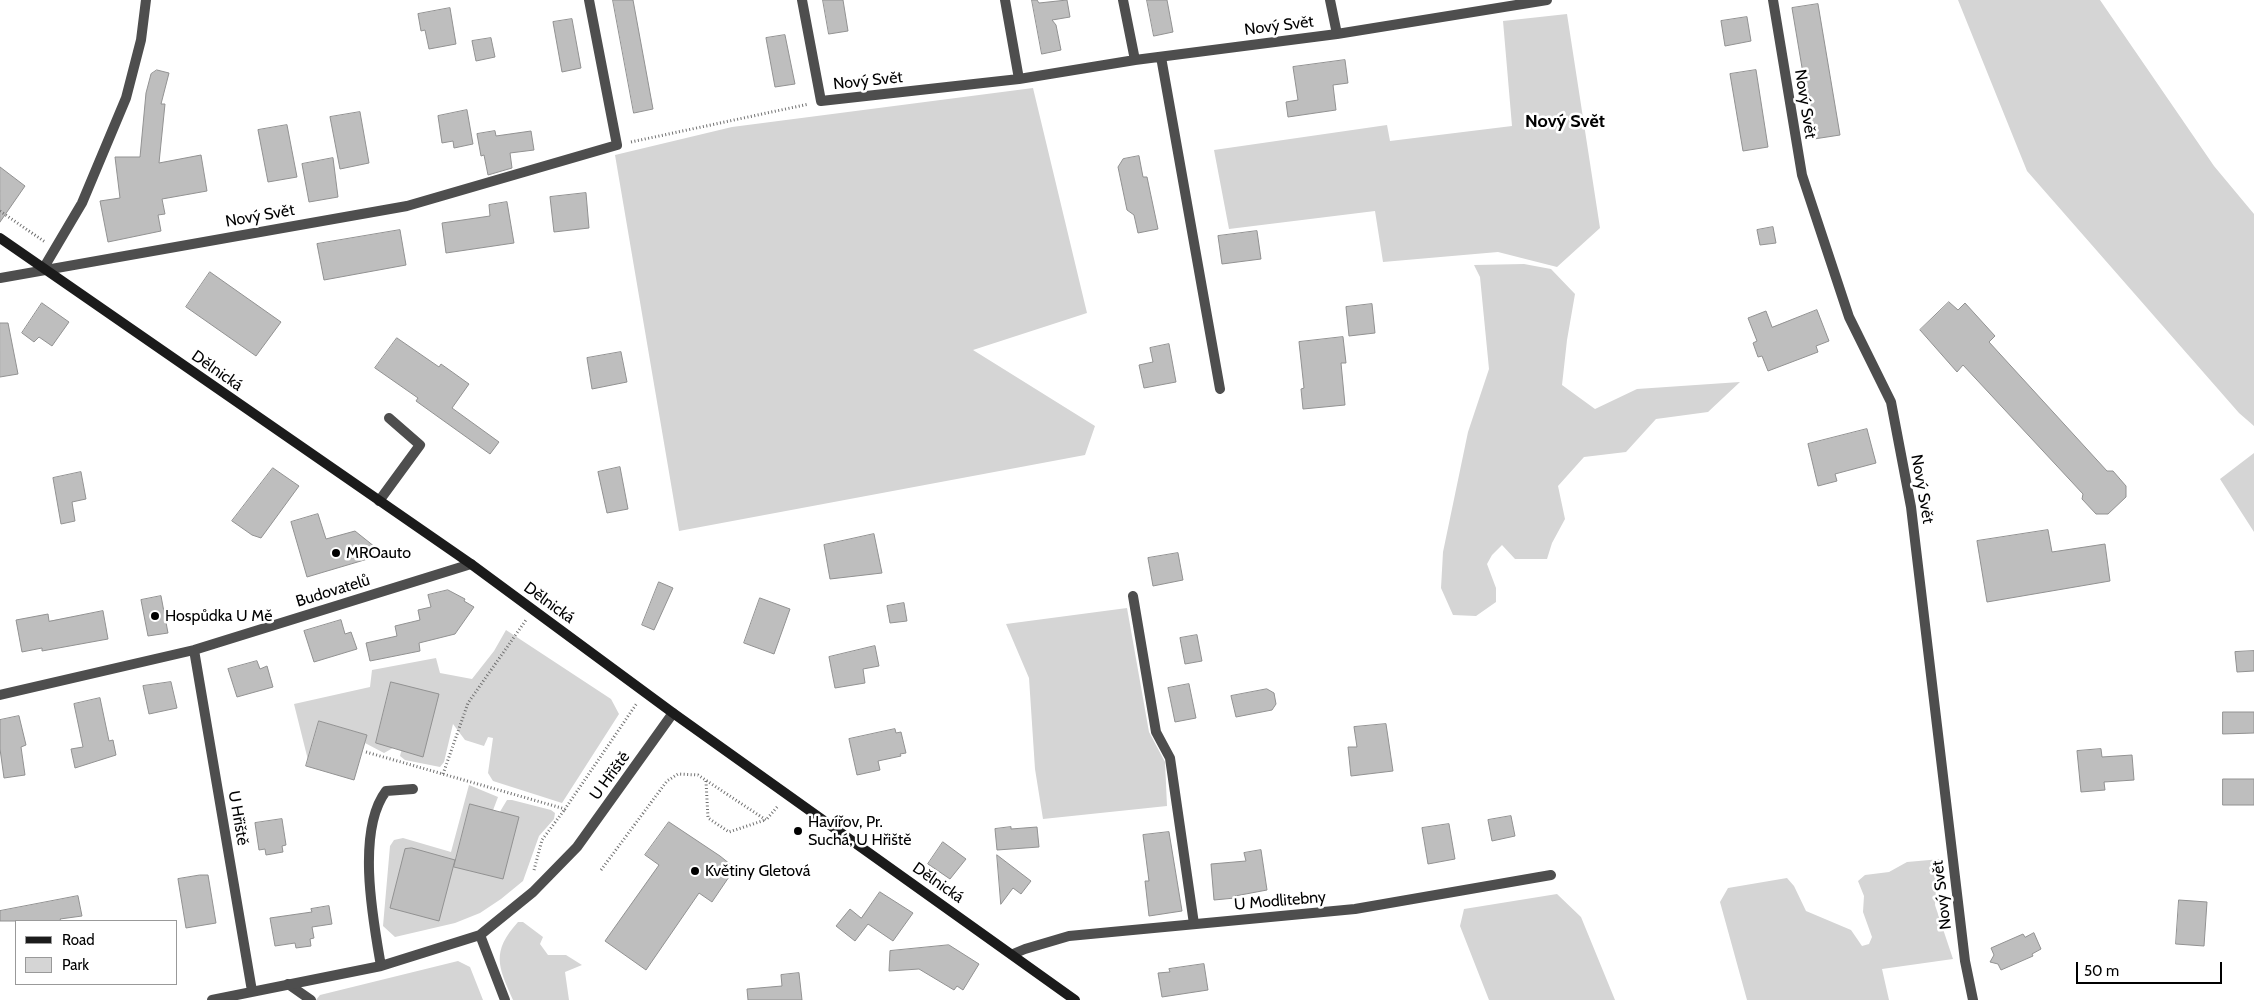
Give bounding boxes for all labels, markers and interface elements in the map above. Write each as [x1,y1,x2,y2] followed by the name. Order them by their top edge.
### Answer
[1243,12,1315,40] street label: Nový Svět
[832,68,904,94] street label: Nový Svět
[1790,68,1820,140] street label: Nový Svět
[1525,111,1605,133] district label: Nový Svět
[224,200,296,232] street label: Nový Svět
[188,347,246,395] street label: Dělnická
[1906,453,1938,525] street label: Nový Svět
[346,543,411,563] place label: MROauto
[330,547,342,559] marker: MROauto
[294,571,372,611] street label: Budovatelů
[520,578,578,628] street label: Dělnická
[165,606,272,626] place label: Hospůdka U Mě
[149,610,161,622] marker: Hospůdka U Mě
[586,748,634,804] street label: U Hřiště
[224,789,252,847] street label: U Hřiště
[808,812,911,850] place label: Havířov, Pr. Suchá, U Hřiště
[792,825,804,837] marker: Havířov, Pr. Suchá, U Hřiště
[909,859,967,907] street label: Dělnická
[1928,859,1956,931] street label: Nový Svět
[705,861,810,881] place label: Květiny Gletová
[689,865,701,877] marker: Květiny Gletová
[1233,887,1327,915] street label: U Modlitebny
[15,920,178,985] legend
[62,931,95,949] text: Road
[2079,952,2225,984] scale bar
[62,956,89,974] text: Park
[2084,962,2119,980] text: 50 m

